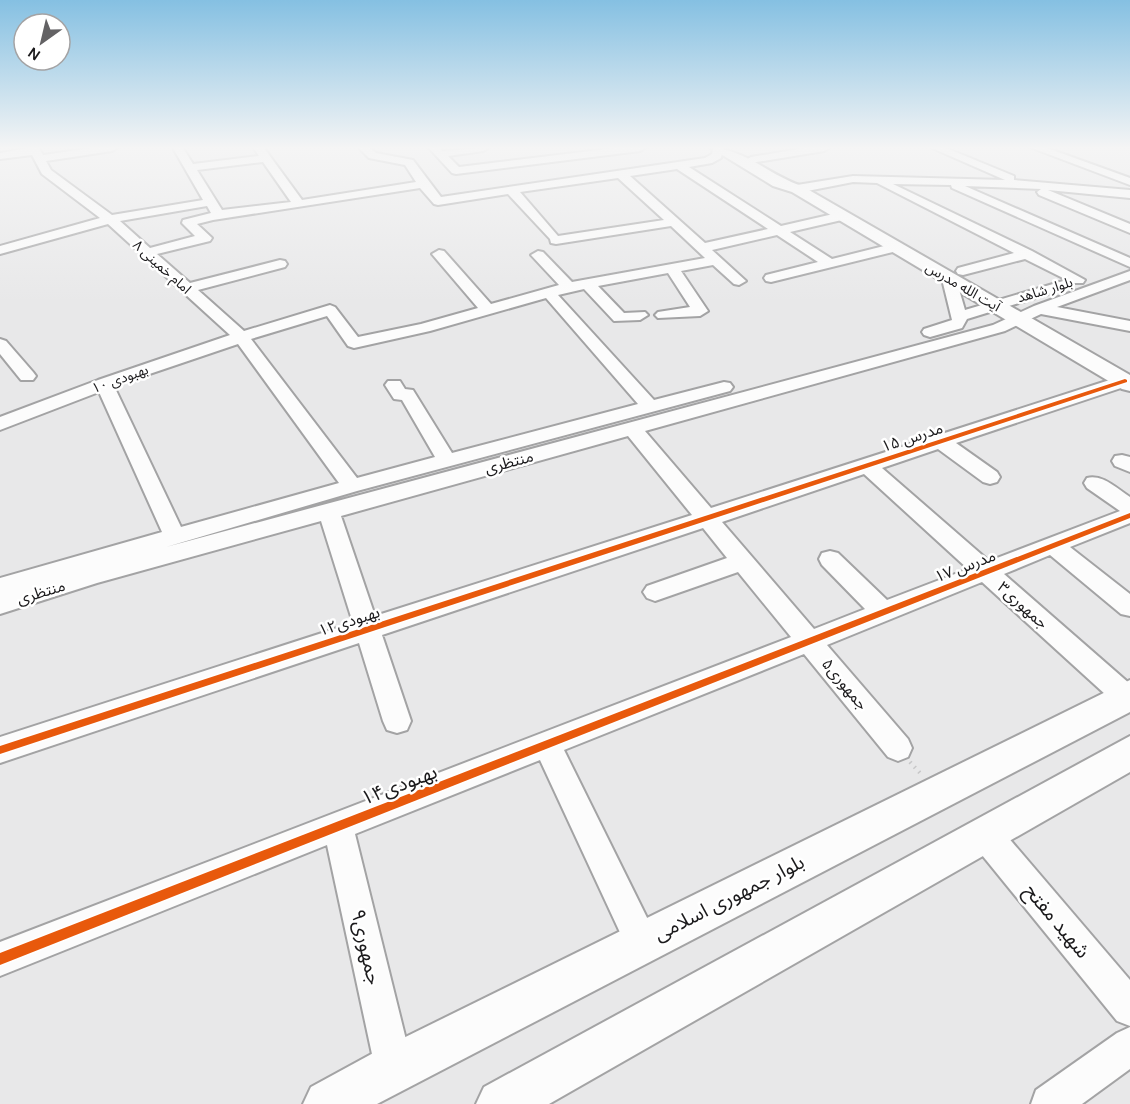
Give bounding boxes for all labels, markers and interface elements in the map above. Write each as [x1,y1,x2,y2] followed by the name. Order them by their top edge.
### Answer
[12,12,72,72] north arrow
[24,43,44,65] text: N
[128,236,195,299] street label: امام خمینی ۸
[922,259,1004,316] street label: آیت الله مدرس
[1015,273,1075,306] street label: بلوار شاهد
[89,361,151,397] street label: بهبودی ۱۰
[879,418,945,456] street label: مدرس ۱۵
[483,446,535,478] street label: منتظری
[932,546,998,586] street label: مدرس ۱۷
[14,576,68,608] street label: منتظری
[994,577,1052,633] street label: جمهوری۳
[316,602,382,640] street label: بهبودی۱۲
[818,654,872,714] street label: جمهوری۵
[358,760,440,810] street label: بهبودی۱۴
[650,850,808,946] street label: بلوار جمهوری اسلامی
[1017,879,1095,965] street label: شهید مفتح
[346,907,386,987] street label: جمهوری۹

